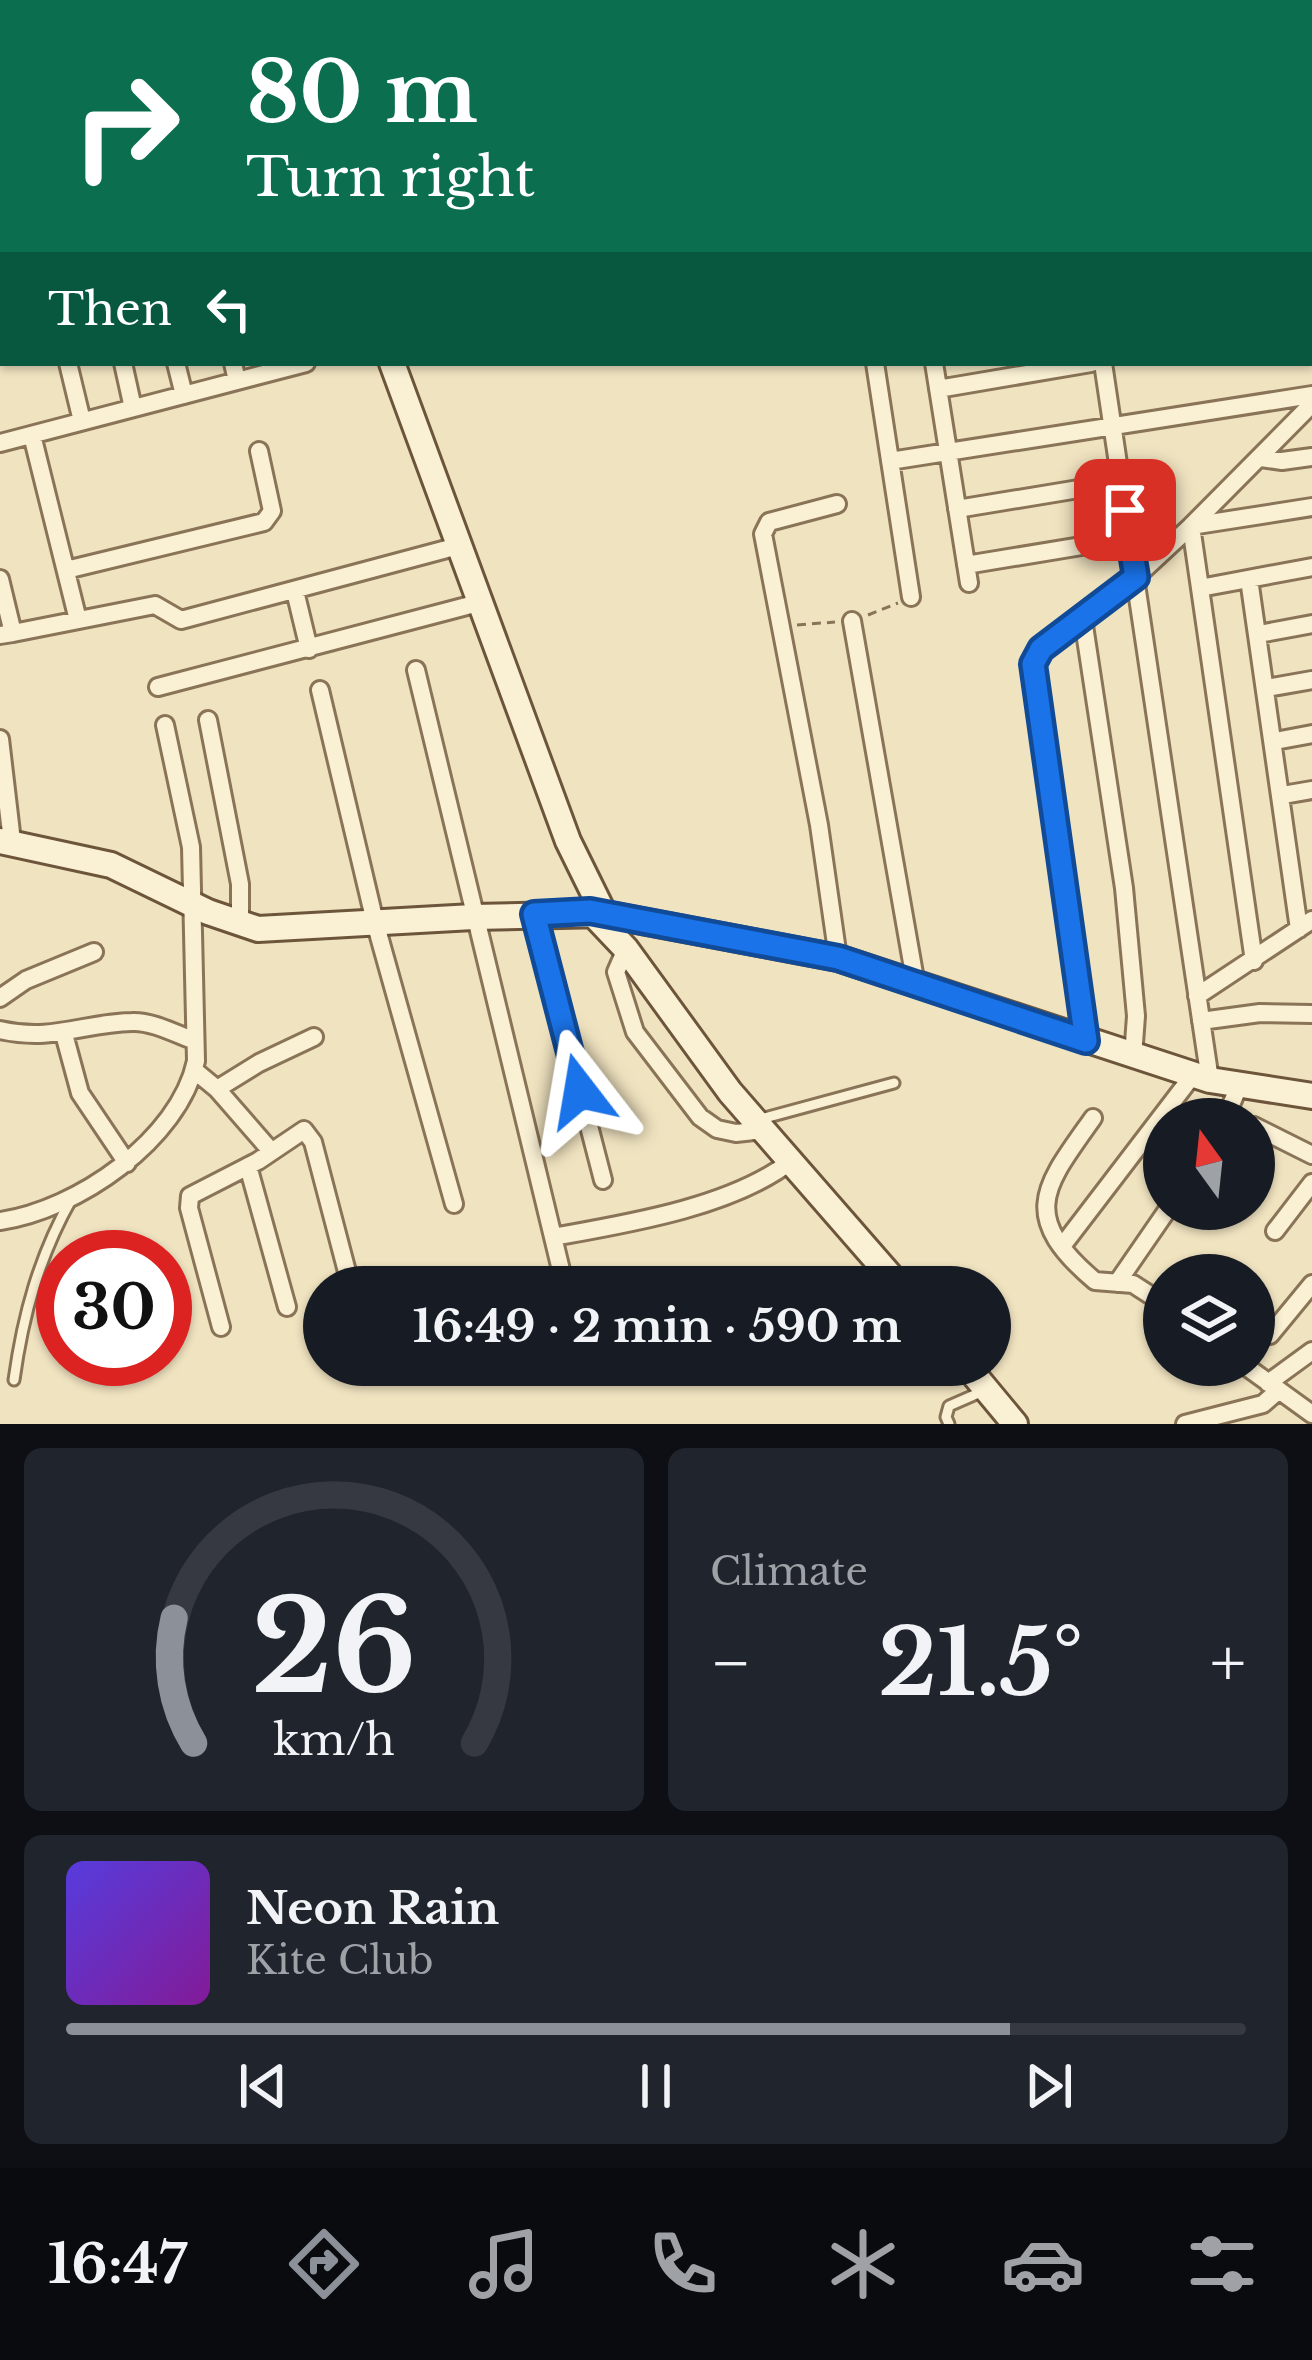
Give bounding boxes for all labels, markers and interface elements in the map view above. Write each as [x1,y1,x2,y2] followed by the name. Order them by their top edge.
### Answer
[246,41,478,145] text: 80 m
[48,48,204,204] icon: right
[246,144,535,211] text: Turn right
[196,276,262,342] icon: left
[48,281,172,337] text: Then
[1074,459,1176,561] pin
[1092,477,1158,543] icon: arrive
[517,1028,643,1154] position arrow
[1143,1098,1275,1230] north arrow
[1143,1098,1275,1386] map controls
[36,1230,192,1386] speed limit sign: 30
[1143,1254,1275,1386] button: layers
[413,1298,901,1354] text: 16:49 · 2 min · 590 m
[710,1547,868,1596] text: Climate
[251,1571,417,1726] text: 26
[878,1608,1083,1719] text: 21.5°
[710,1622,752,1704] text: −
[1210,1622,1246,1704] text: +
[273,1712,395,1766] text: km/h
[246,1880,499,1936] text: Neon Rain
[246,1936,434,1985] text: Kite Club
[230,2053,296,2119] icon: previous
[623,2053,689,2119] icon: pause
[1016,2053,1082,2119] icon: next
[282,2222,366,2306] icon: directions
[462,2222,546,2306] icon: music
[641,2222,725,2306] icon: phone
[821,2222,905,2306] icon: climate
[1001,2222,1085,2306] icon: car
[1180,2222,1264,2306] icon: filters
[48,2231,187,2298] text: 16:47

